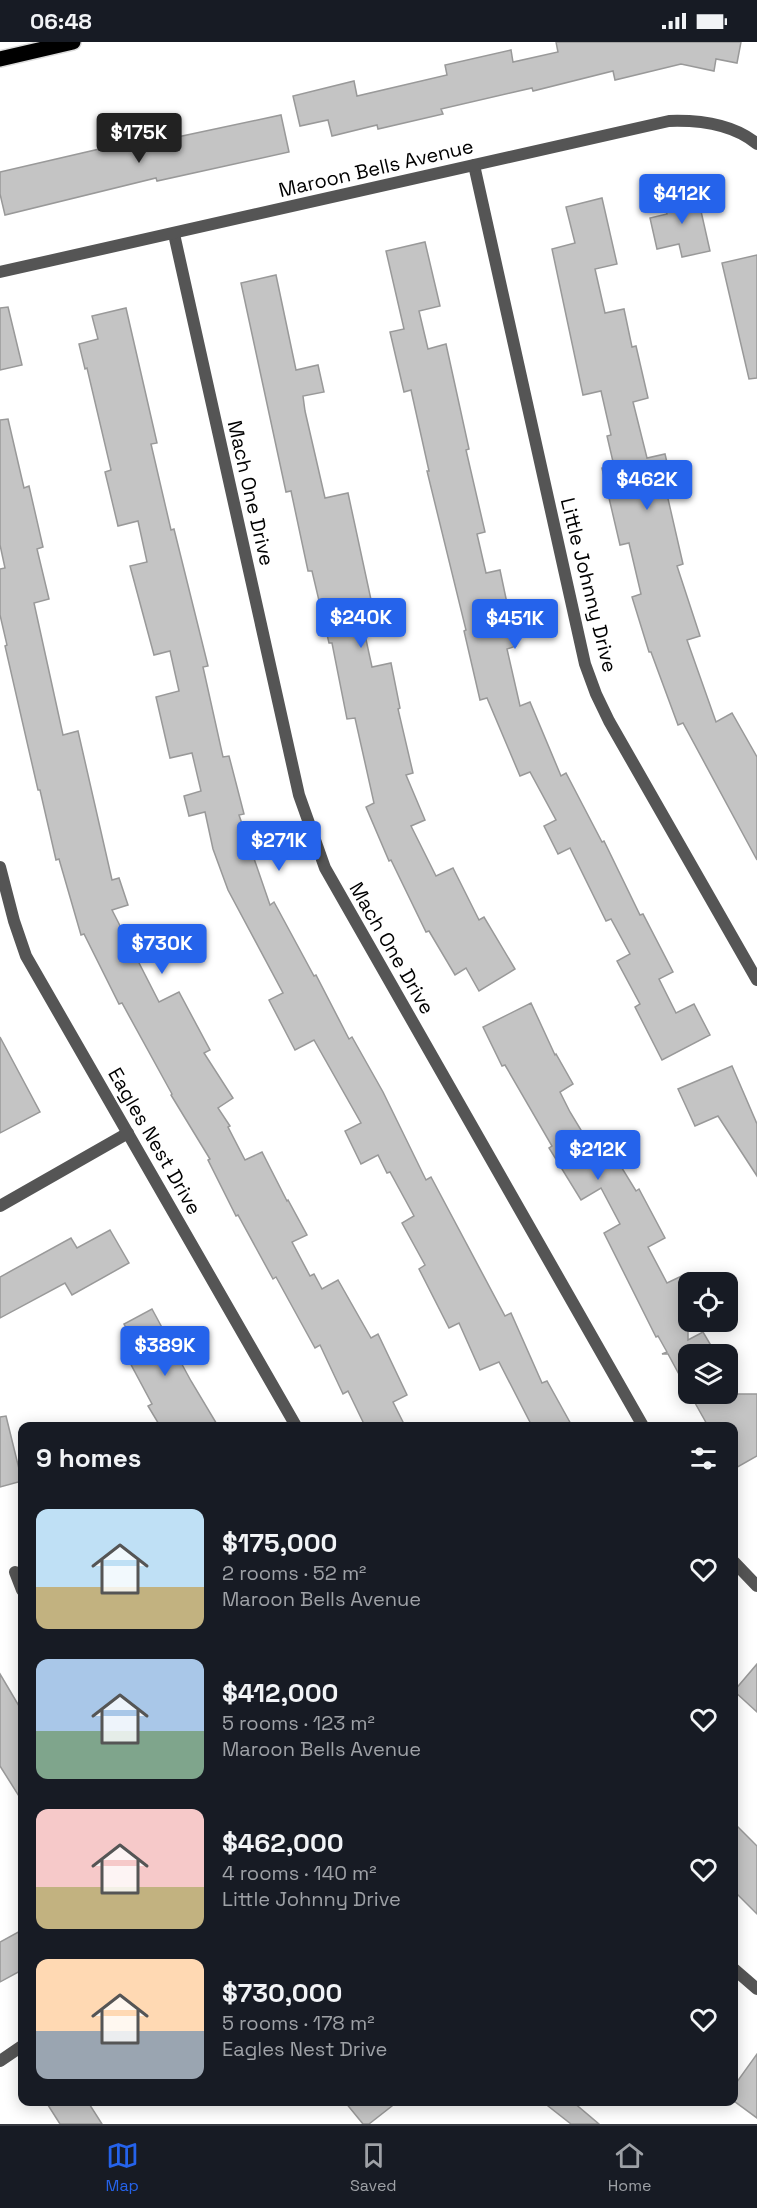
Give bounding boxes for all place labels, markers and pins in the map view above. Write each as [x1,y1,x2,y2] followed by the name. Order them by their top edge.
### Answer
[97,113,181,164] pin: $175K
[640,174,724,225] pin: $412K
[605,460,689,511] pin: $462K
[319,598,403,649] pin: $240K
[473,599,557,650] pin: $451K
[237,821,321,872] pin: $271K
[120,924,204,975] pin: $730K
[556,1130,640,1181] pin: $212K
[123,1326,207,1377] pin: $389K

